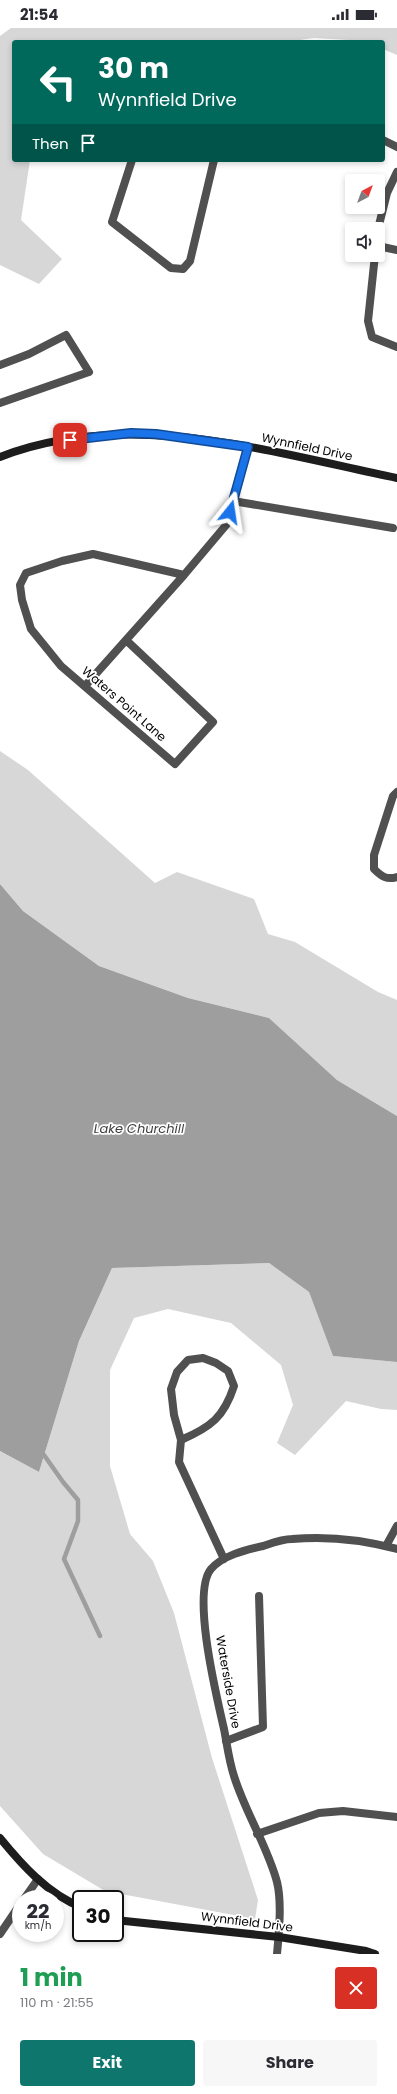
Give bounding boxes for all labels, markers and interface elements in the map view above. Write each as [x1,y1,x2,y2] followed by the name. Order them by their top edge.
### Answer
[20,4,58,25] text: 21:54
[98,49,169,88] text: 30 m
[32,56,84,108] icon: left
[98,87,237,112] text: Wynnfield Drive
[77,132,99,154] icon: arrive
[32,133,69,154] text: Then
[345,174,385,214] north arrow
[345,174,385,262] map controls
[345,222,385,262] button: sound
[53,423,87,457] pin
[59,429,81,451] icon: arrive
[260,429,354,464] street label: Wynnfield Drive
[209,491,251,533] position arrow
[78,662,170,745] street label: Waters Point Lane
[94,1119,185,1138] water label: Lake Churchill
[212,1634,245,1730] street label: Waterside Drive
[72,1890,124,1942] speed limit sign: 30
[27,1897,49,1925] text: 22
[200,1907,294,1936] street label: Wynnfield Drive
[25,1918,51,1933] text: km/h
[20,1961,83,1994] text: 1 min
[335,1967,377,2009] button: close
[20,1993,94,2012] text: 110 m · 21:55
[20,2040,195,2086] button: Exit
[203,2040,377,2086] button: Share

